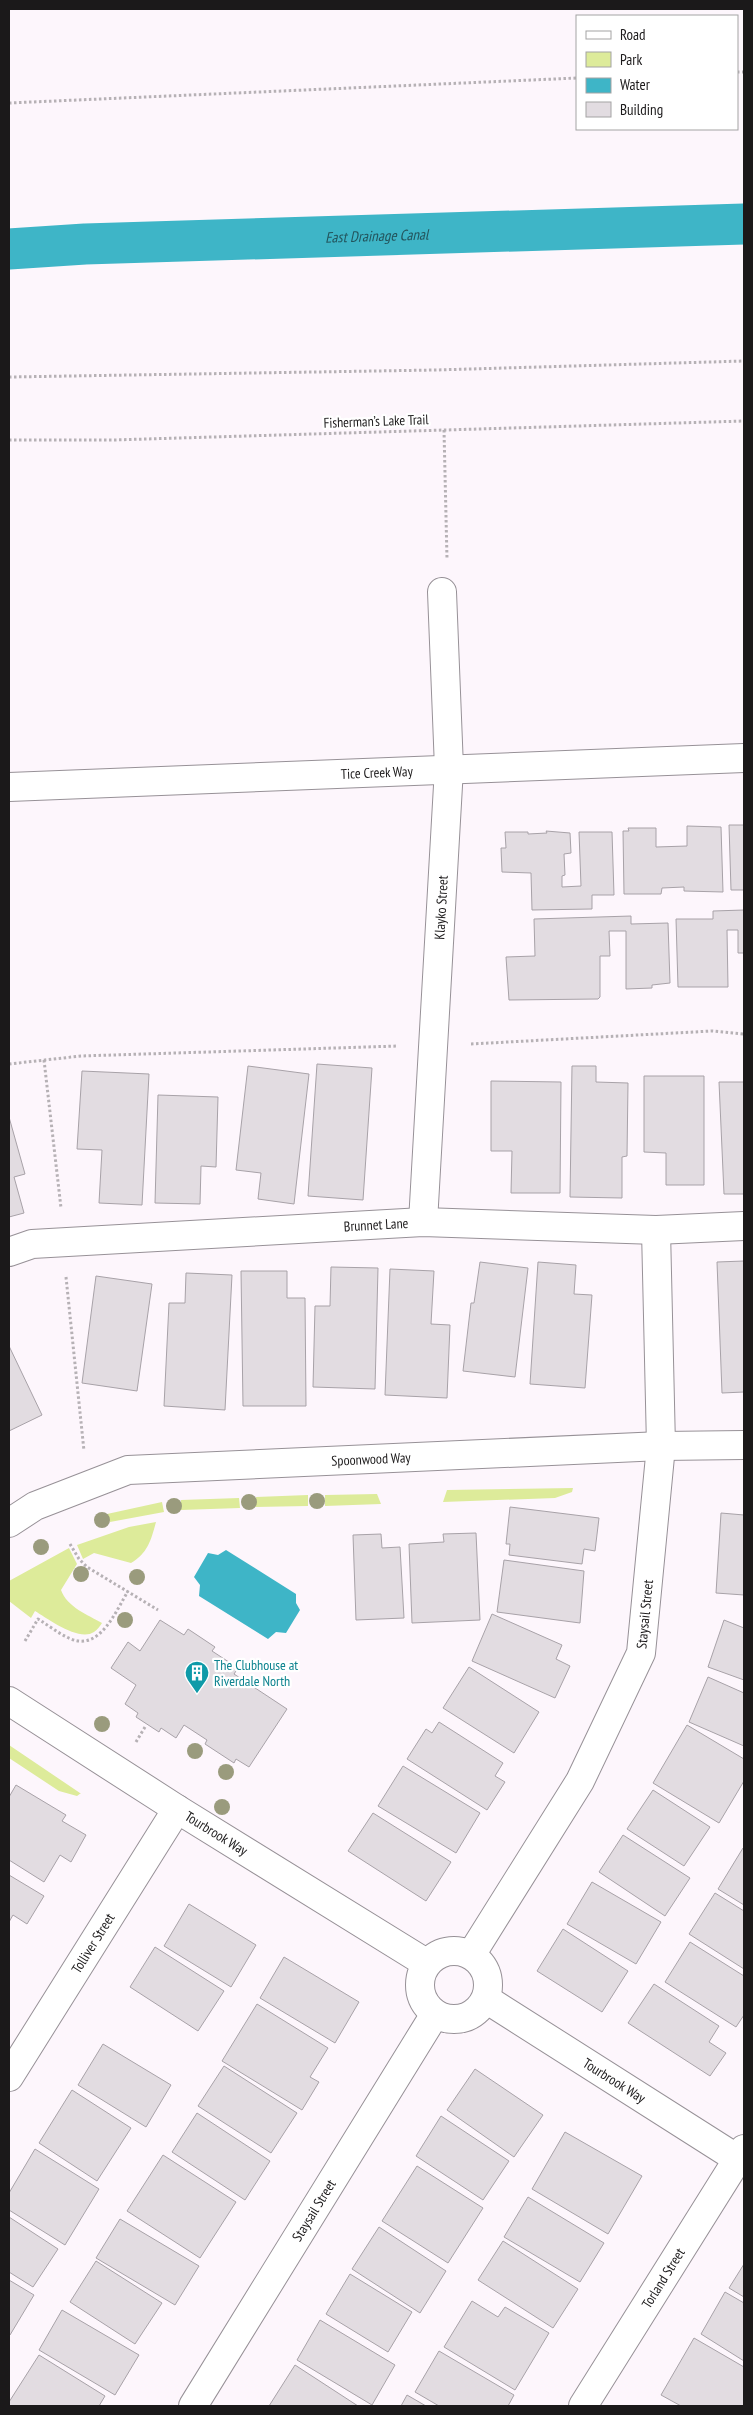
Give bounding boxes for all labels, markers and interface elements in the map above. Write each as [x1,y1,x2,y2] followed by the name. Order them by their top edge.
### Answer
[576,15,738,130] legend
[620,25,646,44] text: Road
[620,50,642,69] text: Park
[620,75,651,94] text: Water
[620,100,663,119] text: Building
[325,224,430,246] water label: East Drainage Canal
[323,410,430,432] street label: Fisherman’s Lake Trail
[340,762,414,783] street label: Tice Creek Way
[430,875,452,940] street label: Klayko Street
[343,1214,409,1235] street label: Brunnet Lane
[331,1448,412,1470] street label: Spoonwood Way
[632,1579,657,1650] street label: Staysail Street
[214,1656,298,1690] place label: The Clubhouse at Riverdale North
[184,1660,210,1694] building icon: The Clubhouse at Riverdale North
[182,1807,252,1860] street label: Tourbrook Way
[67,1910,119,1977] street label: Tolliver Street
[580,2054,649,2107] street label: Tourbrook Way
[288,2176,340,2245] street label: Staysail Street
[638,2244,689,2312] street label: Torland Street

